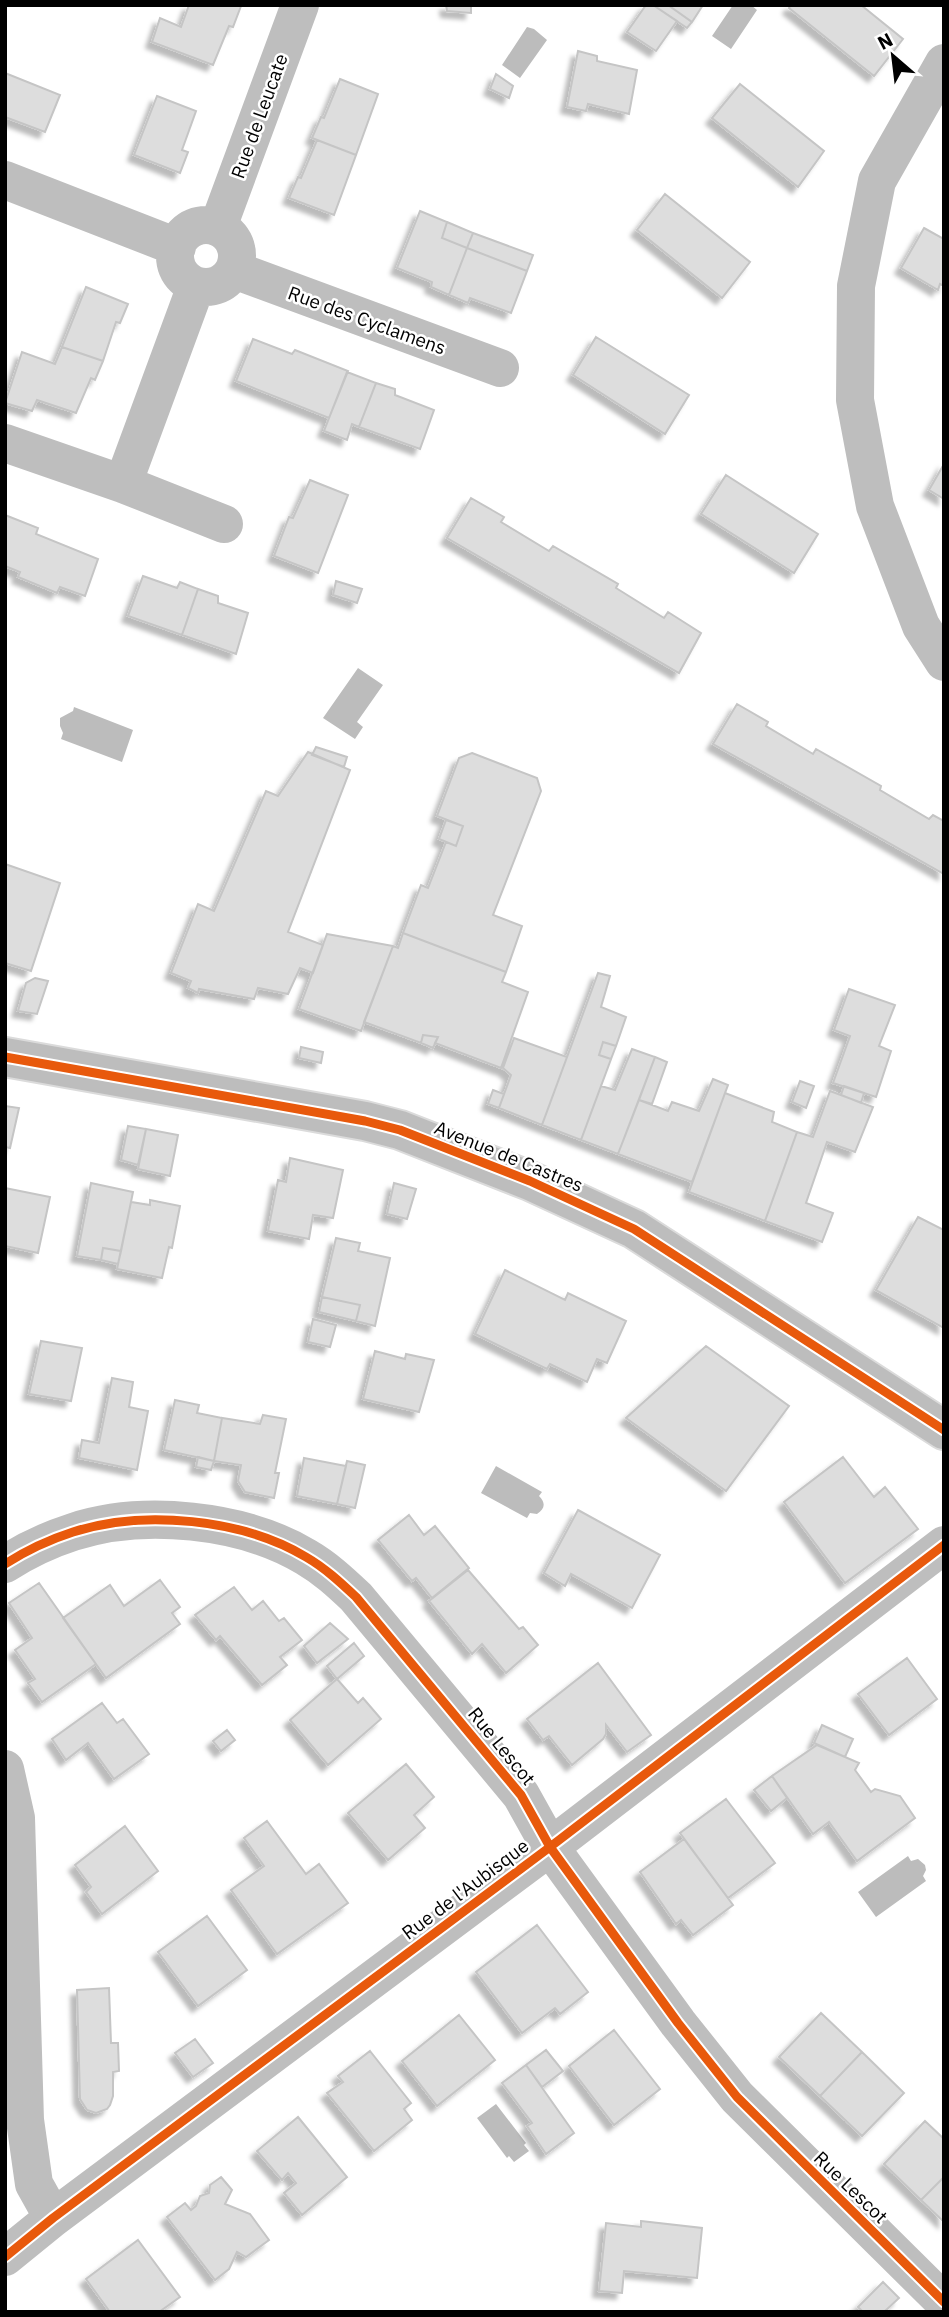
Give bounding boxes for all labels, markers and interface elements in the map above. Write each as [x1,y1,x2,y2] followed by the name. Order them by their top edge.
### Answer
[858,21,928,91] north arrow
[873,27,897,55] text: N
[225,50,293,182] street label: Rue de Leucate
[285,280,449,360] street label: Rue des Cyclamens
[431,1115,587,1197] street label: Avenue de Castres
[463,1702,541,1790] street label: Rue Lescot
[397,1833,533,1945] street label: Rue de l'Aubisque
[809,2146,893,2228] street label: Rue Lescot

